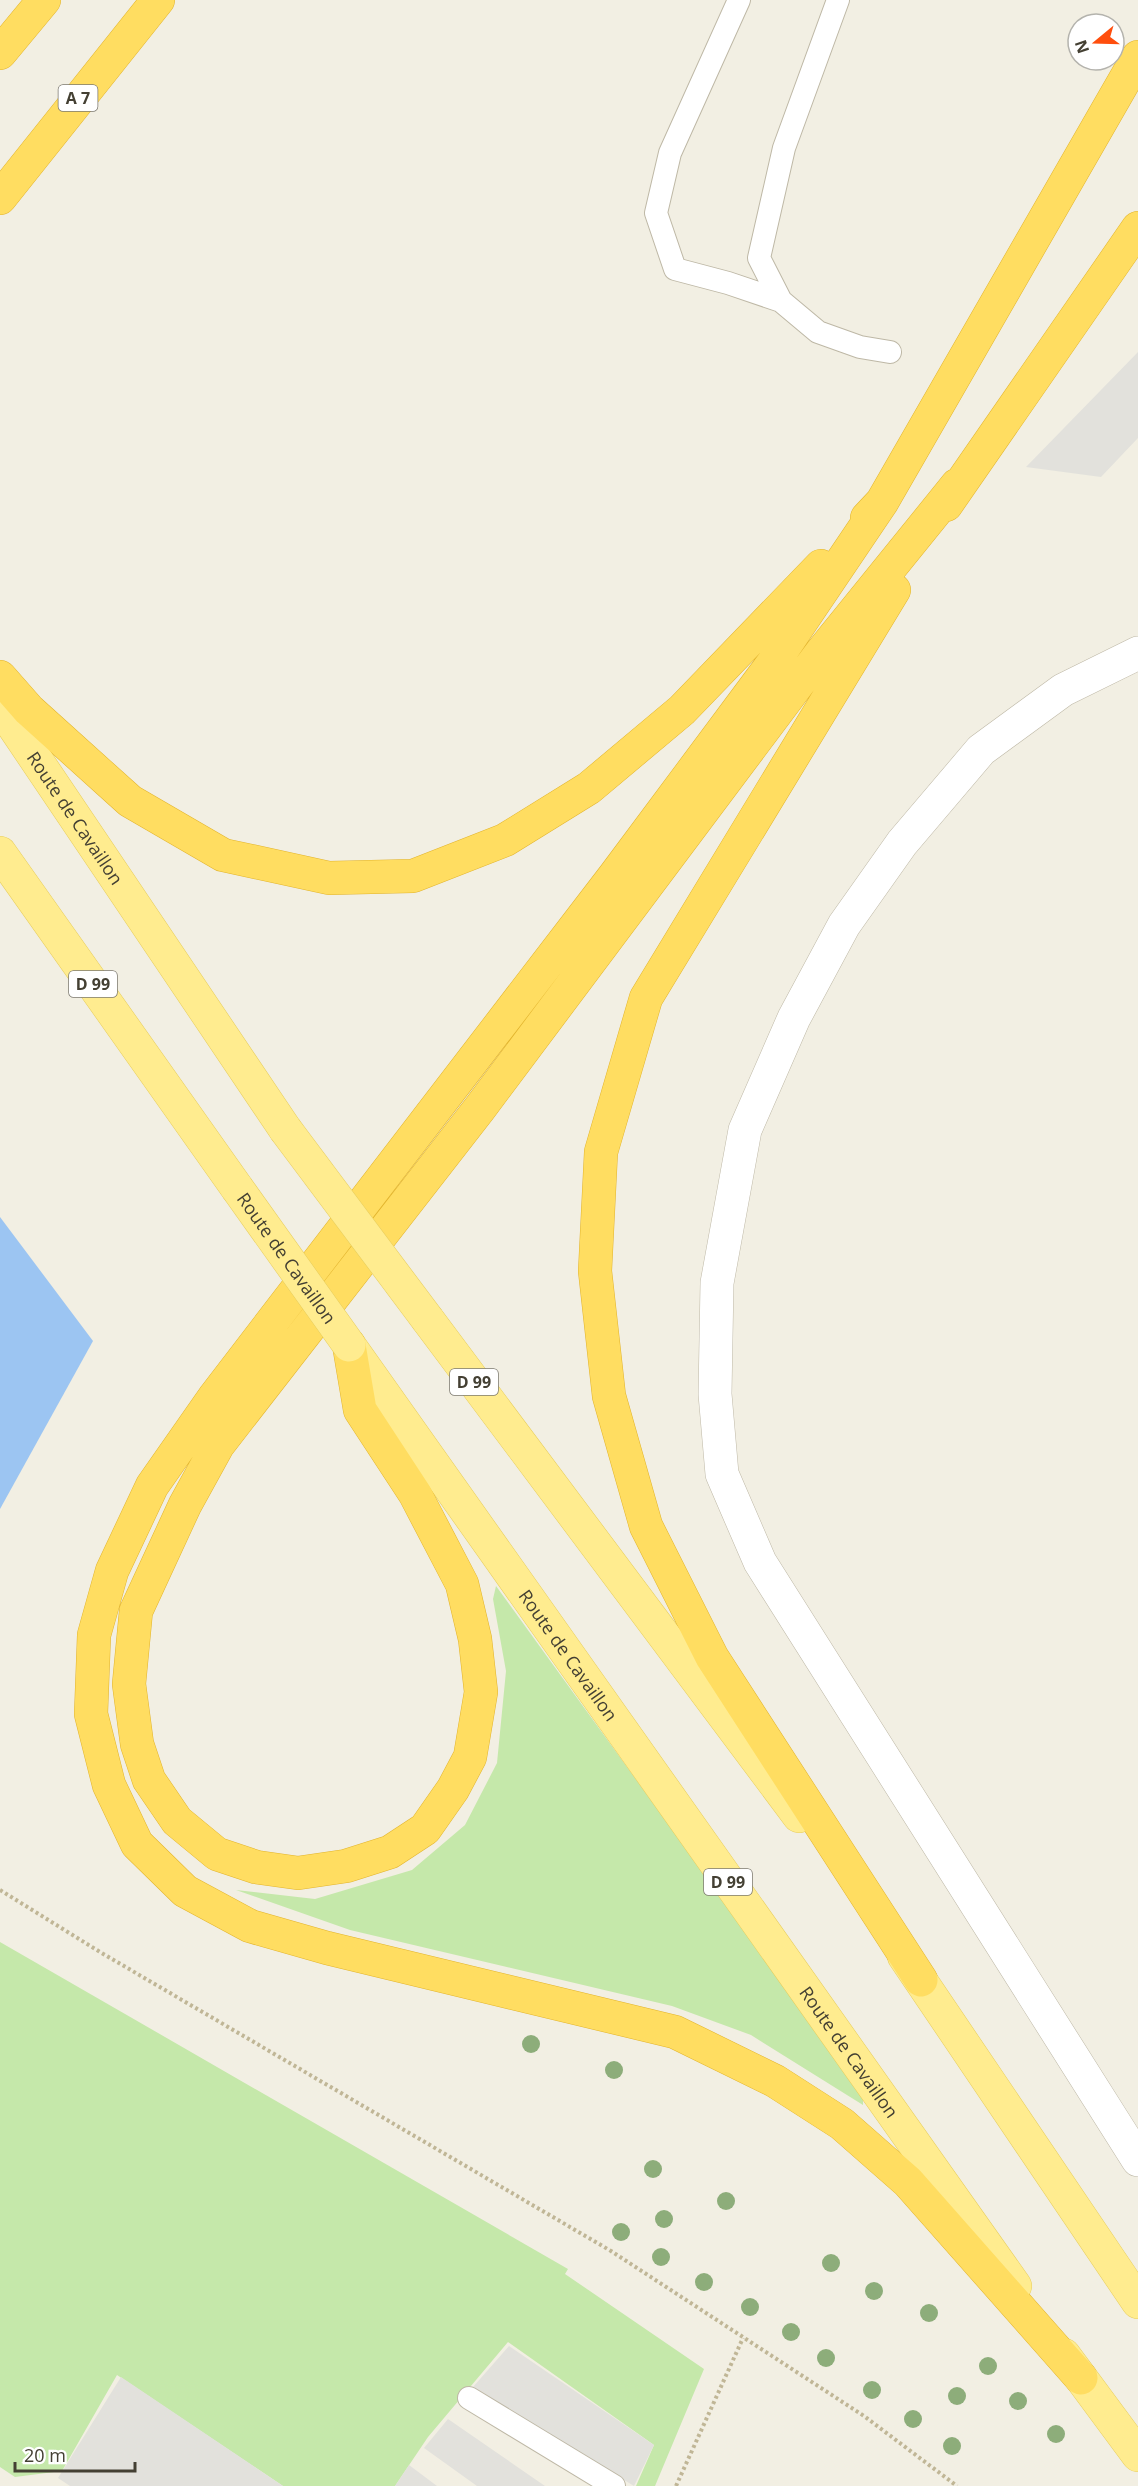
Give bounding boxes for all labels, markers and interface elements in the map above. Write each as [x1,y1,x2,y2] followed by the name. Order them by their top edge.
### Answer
[1066,12,1126,72] north arrow
[1069,37,1094,57] text: N
[58,85,98,111] road number: A 7
[22,747,129,889] street label: Route de Cavaillon
[69,971,117,997] road number: D 99
[232,1188,342,1328] street label: Route de Cavaillon
[450,1369,498,1395] road number: D 99
[514,1585,623,1726] street label: Route de Cavaillon
[704,1869,752,1895] road number: D 99
[794,1981,904,2122] street label: Route de Cavaillon
[15,2435,135,2473] scale bar
[24,2443,66,2467] text: 20 m

